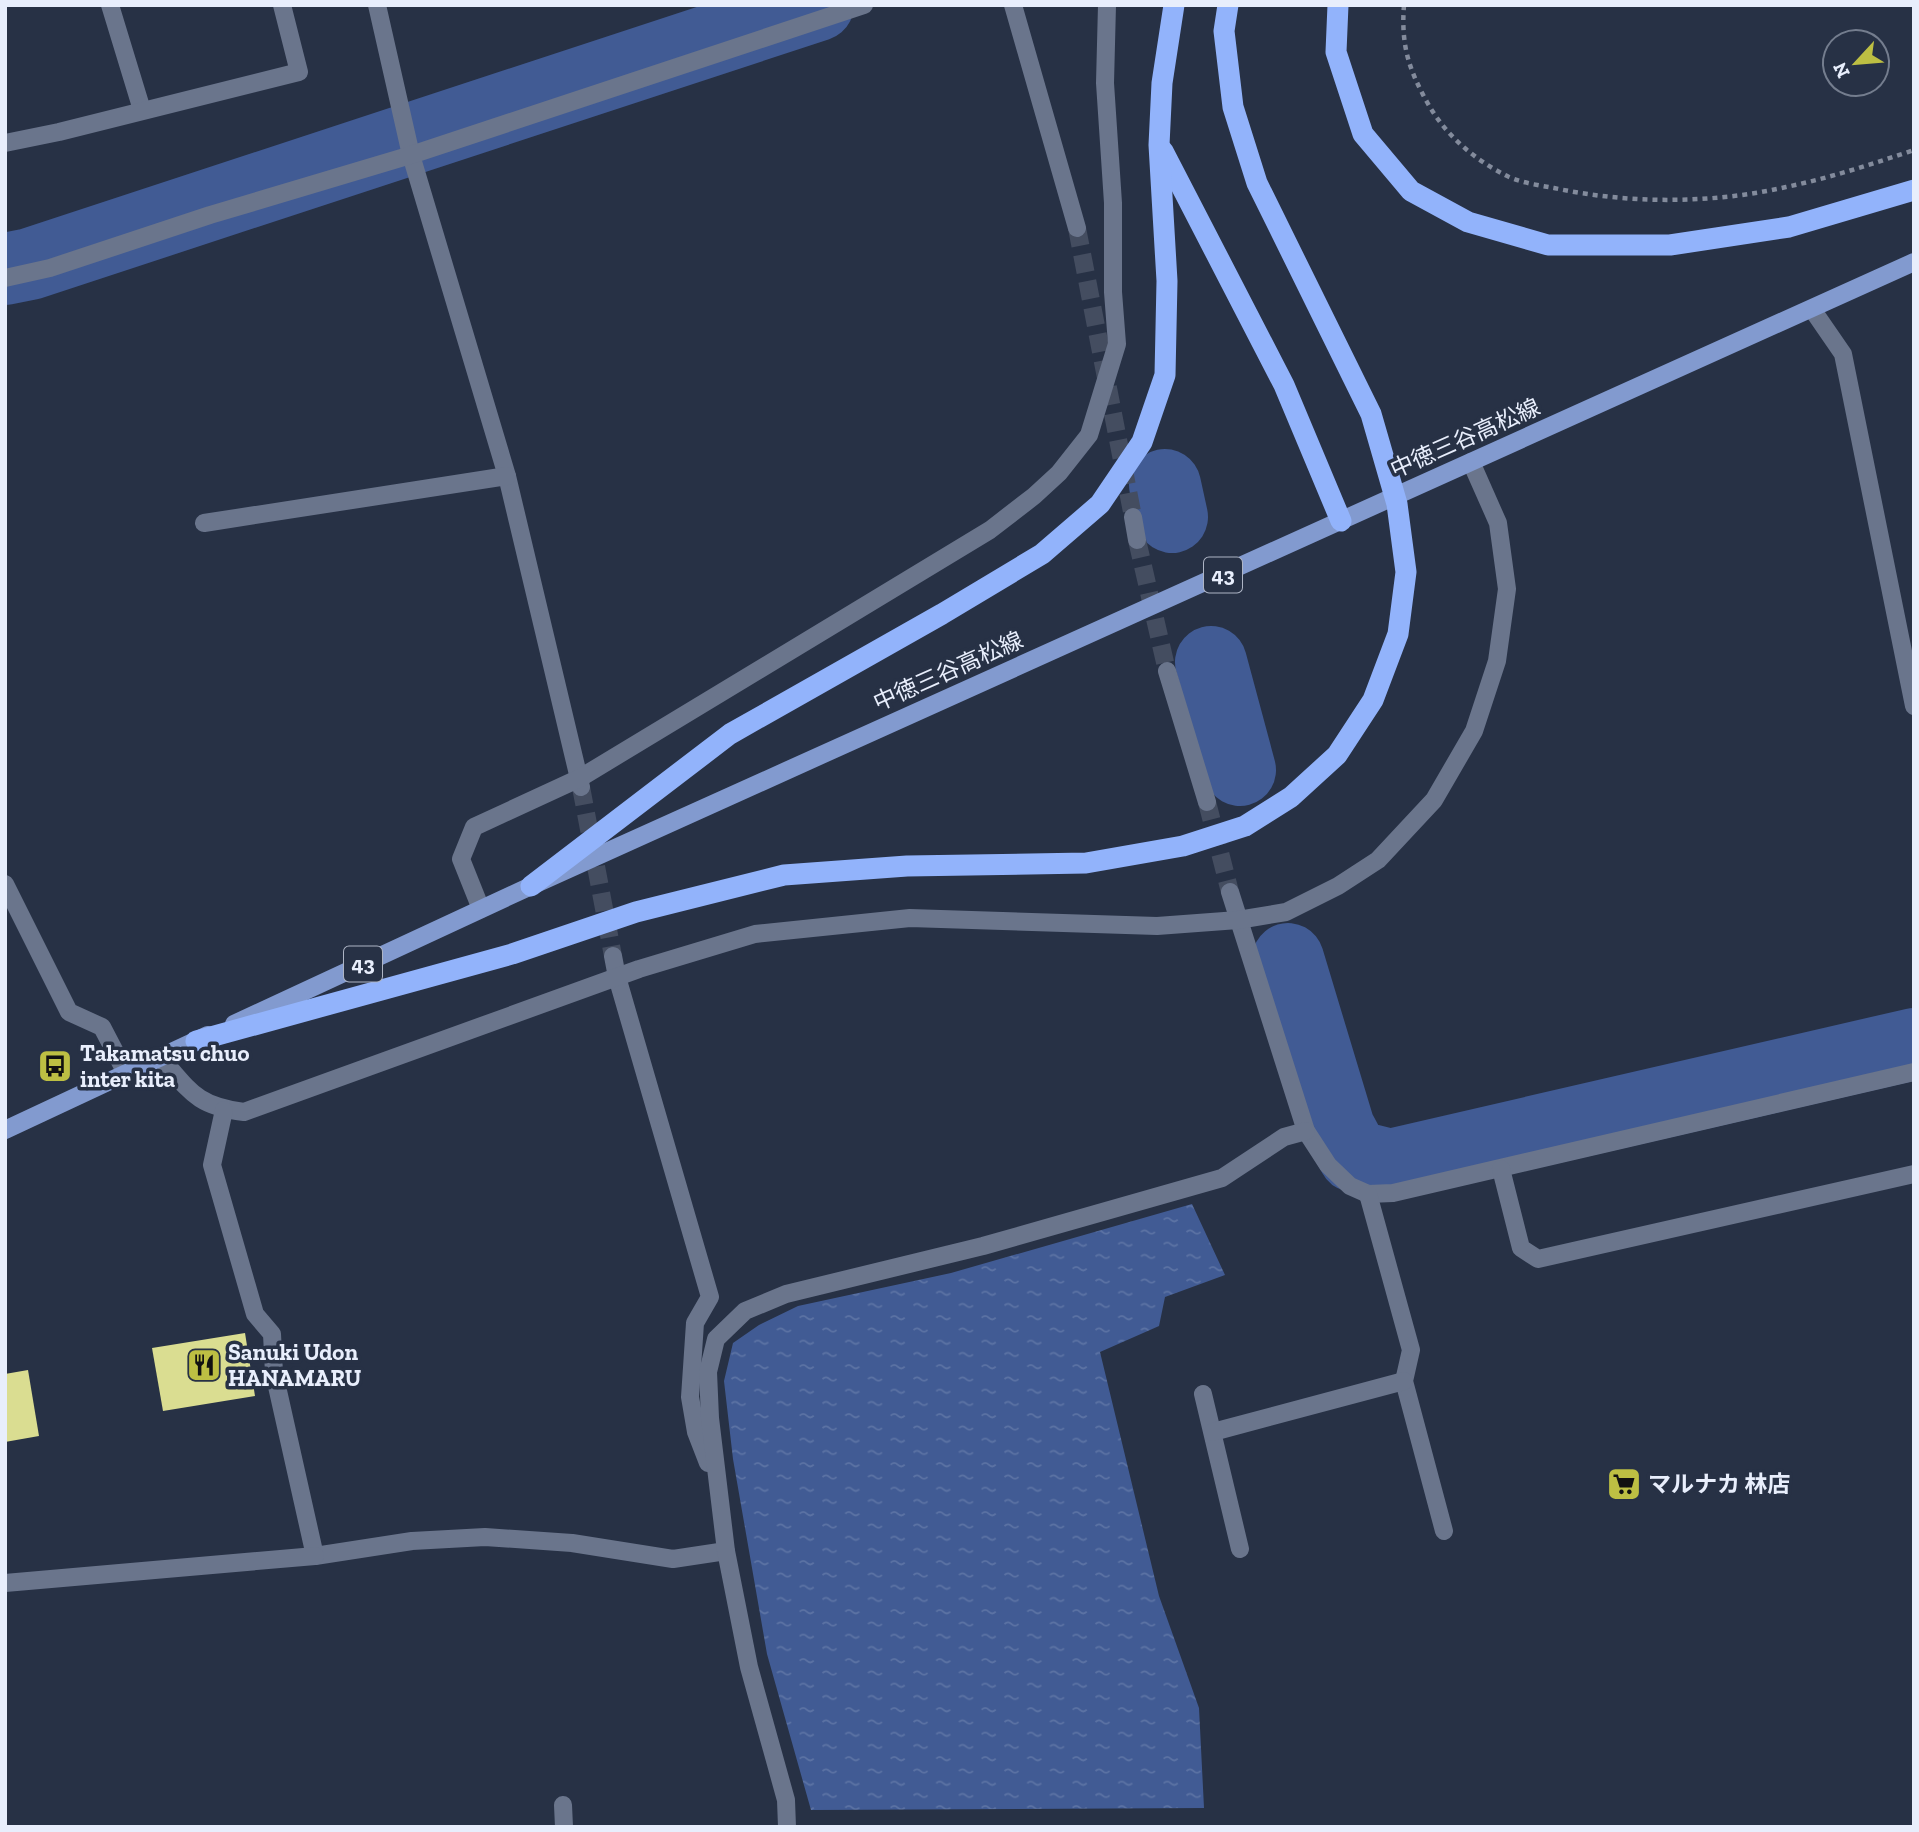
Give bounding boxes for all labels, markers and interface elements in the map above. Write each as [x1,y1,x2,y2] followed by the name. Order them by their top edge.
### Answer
[1821,28,1891,98] north arrow
[1828,59,1855,82] text: N
[1386,392,1544,484] street label: 中徳三谷高松線
[1204,558,1242,592] road number: 43
[869,625,1027,717] street label: 中徳三谷高松線
[344,946,382,982] road number: 43
[80,1039,250,1093] place label: Takamatsu chuo inter kita
[36,1047,74,1085] bus stop icon: Takamatsu chuo inter kita
[228,1338,361,1392] place label: Sanuki Udon HANAMARU
[185,1346,223,1384] restaurant icon: Sanuki Udon HANAMARU
[1605,1465,1643,1503] supermarket icon: マルナカ 林店
[1648,1470,1790,1498] place label: マルナカ 林店

